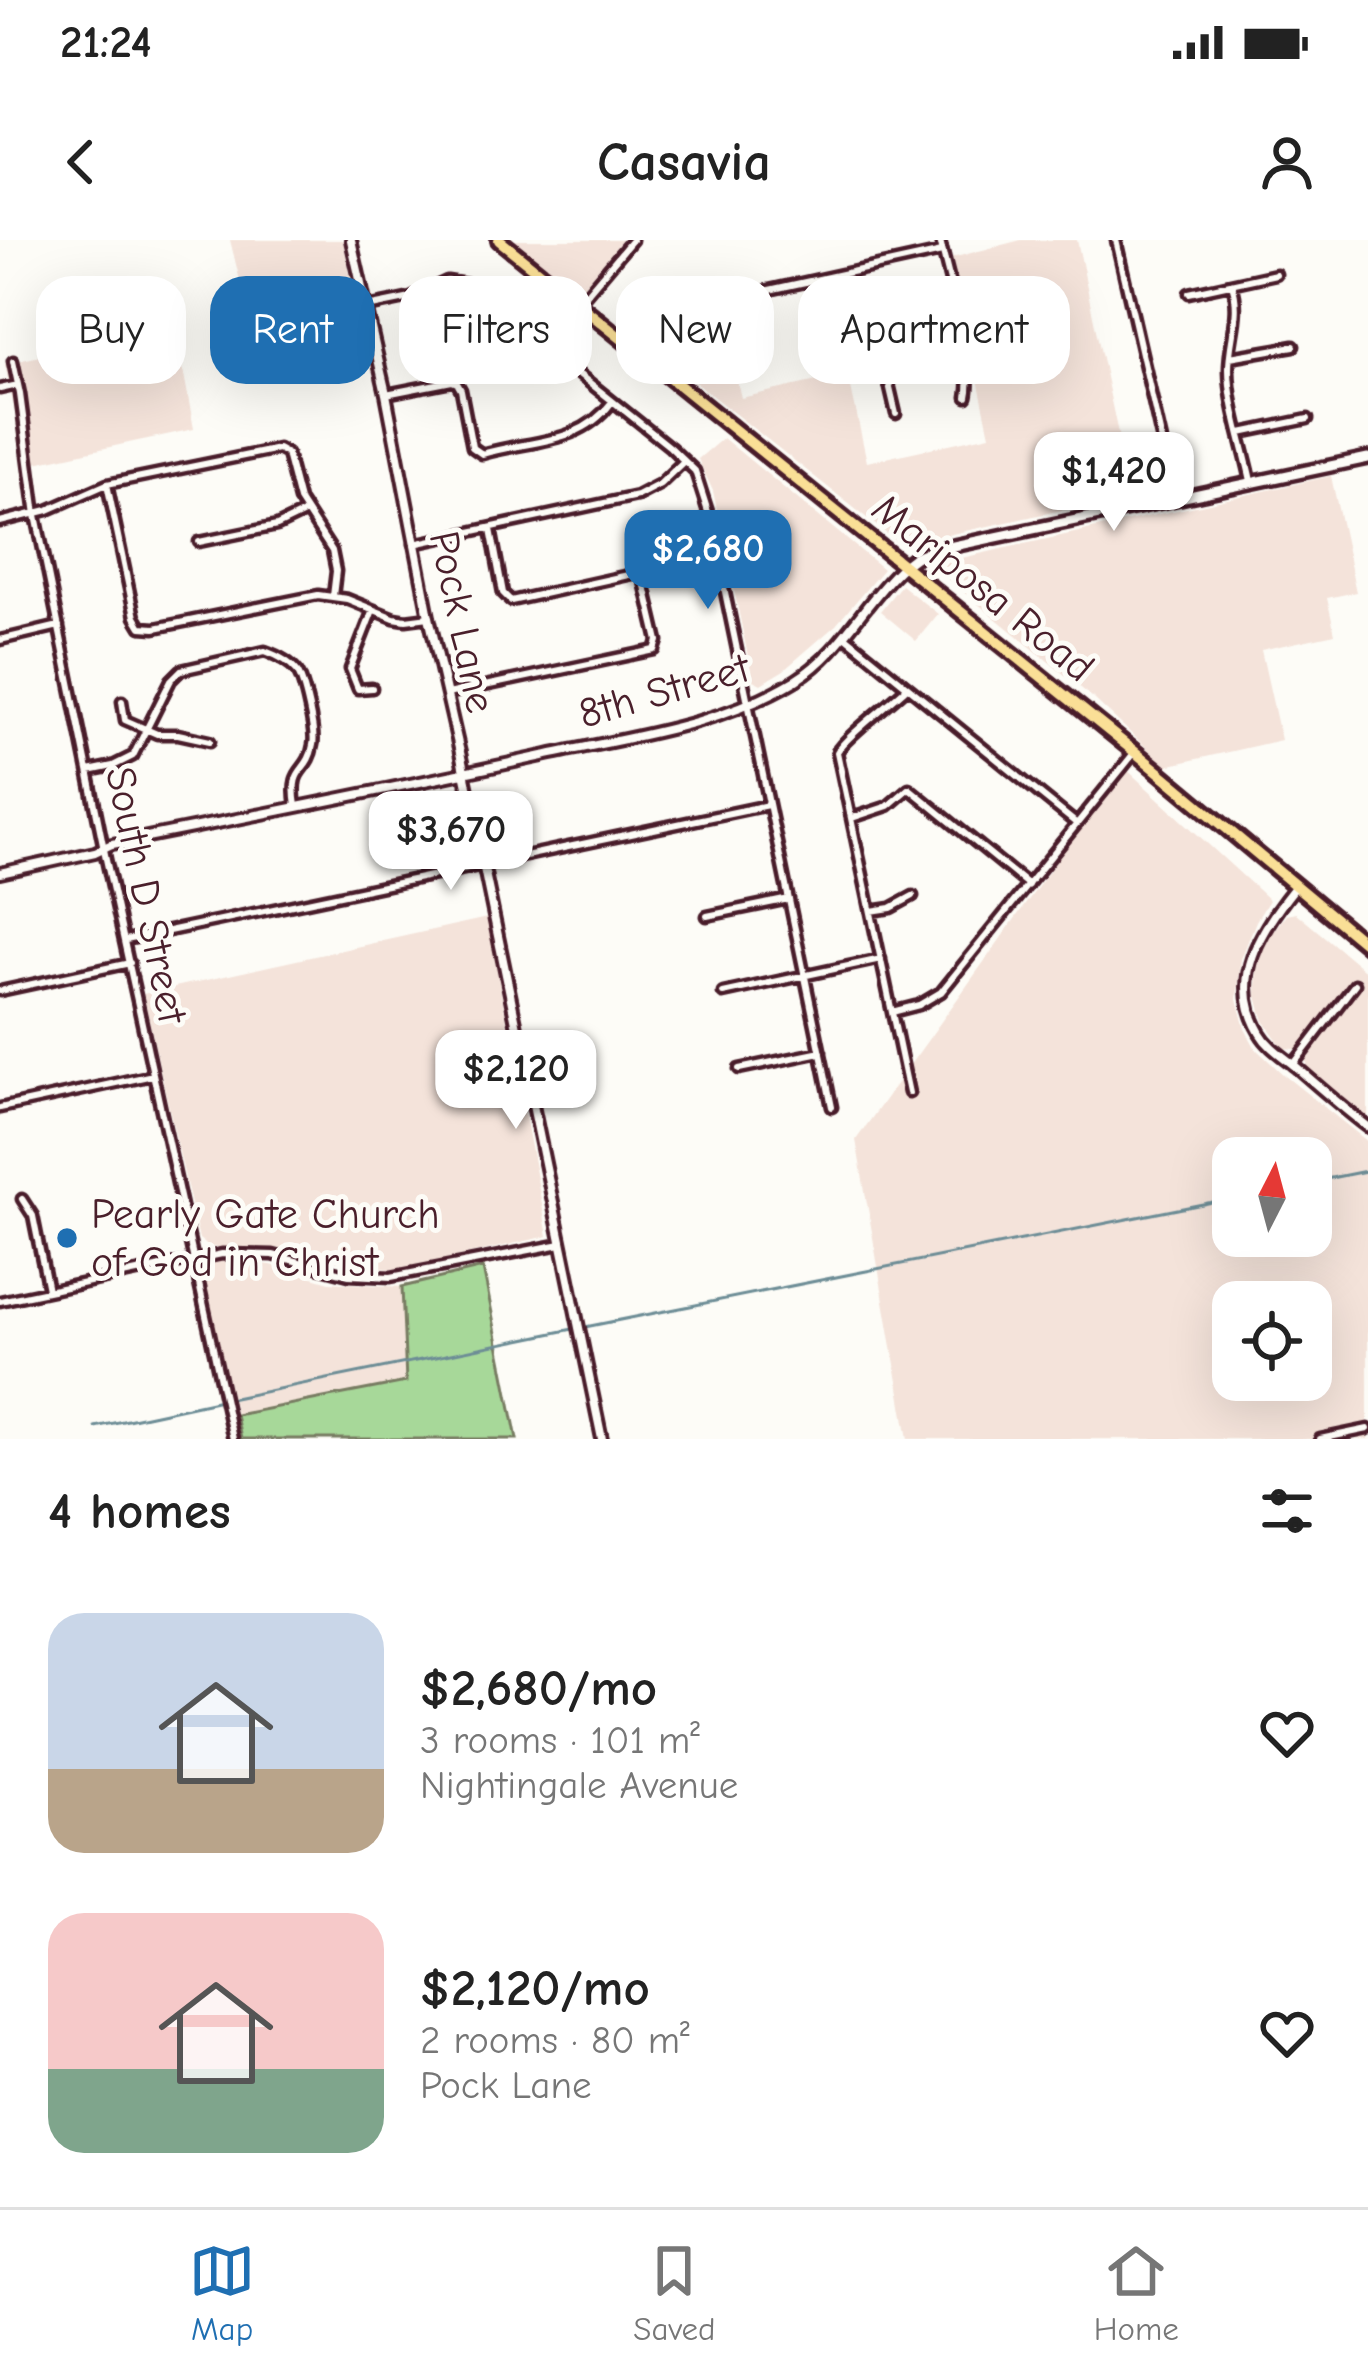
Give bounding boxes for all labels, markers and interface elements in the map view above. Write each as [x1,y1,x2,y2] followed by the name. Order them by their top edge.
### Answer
[60,16,152,68] text: 21:24
[48,129,114,195] icon: back
[1254,129,1320,195] icon: person
[597,131,771,194] text: Casavia
[36,276,186,384] chip: Buy
[210,276,375,384] chip: Rent
[399,276,592,384] chip: Filters
[616,276,774,384] chip: New
[798,276,1070,384] chip: Apartment
[1016,432,1212,534] pin: $1,420
[1061,448,1167,493] text: $1,420
[862,484,1104,692] street label: Mariposa Road
[610,510,806,612] pin: $2,680
[651,526,765,571] text: $2,680
[419,527,505,717] street label: Pock Lane
[573,643,757,739] street label: 8th Street
[95,762,198,1030] street label: South D Street
[353,791,549,893] pin: $3,670
[396,807,506,852] text: $3,670
[418,1030,614,1132] pin: $2,120
[462,1046,570,1091] text: $2,120
[1212,1137,1332,1257] north arrow
[1212,1137,1332,1401] map controls
[91,1190,440,1287] place label: Pearly Gate Church of God in Christ
[54,1225,80,1251] marker: Pearly Gate Church of God in Christ
[1212,1281,1332,1401] button: locate
[1254,1478,1320,1544] icon: filters
[48,1482,231,1541] text: 4 homes
[420,1659,657,1718] text: $2,680/mo
[144,1661,288,1805] icon: home
[1254,1700,1320,1766] icon: heart
[420,1718,700,1763] text: 3 rooms · 101 m²
[420,1763,738,1808] text: Nightingale Avenue
[420,1959,650,2018] text: $2,120/mo
[144,1961,288,2105] icon: home
[1254,2000,1320,2066] icon: heart
[420,2018,690,2063] text: 2 rooms · 80 m²
[420,2063,592,2108] text: Pock Lane
[189,2238,255,2348] tab: Map
[633,2238,716,2348] tab: Saved
[1094,2238,1179,2348] tab: Home

